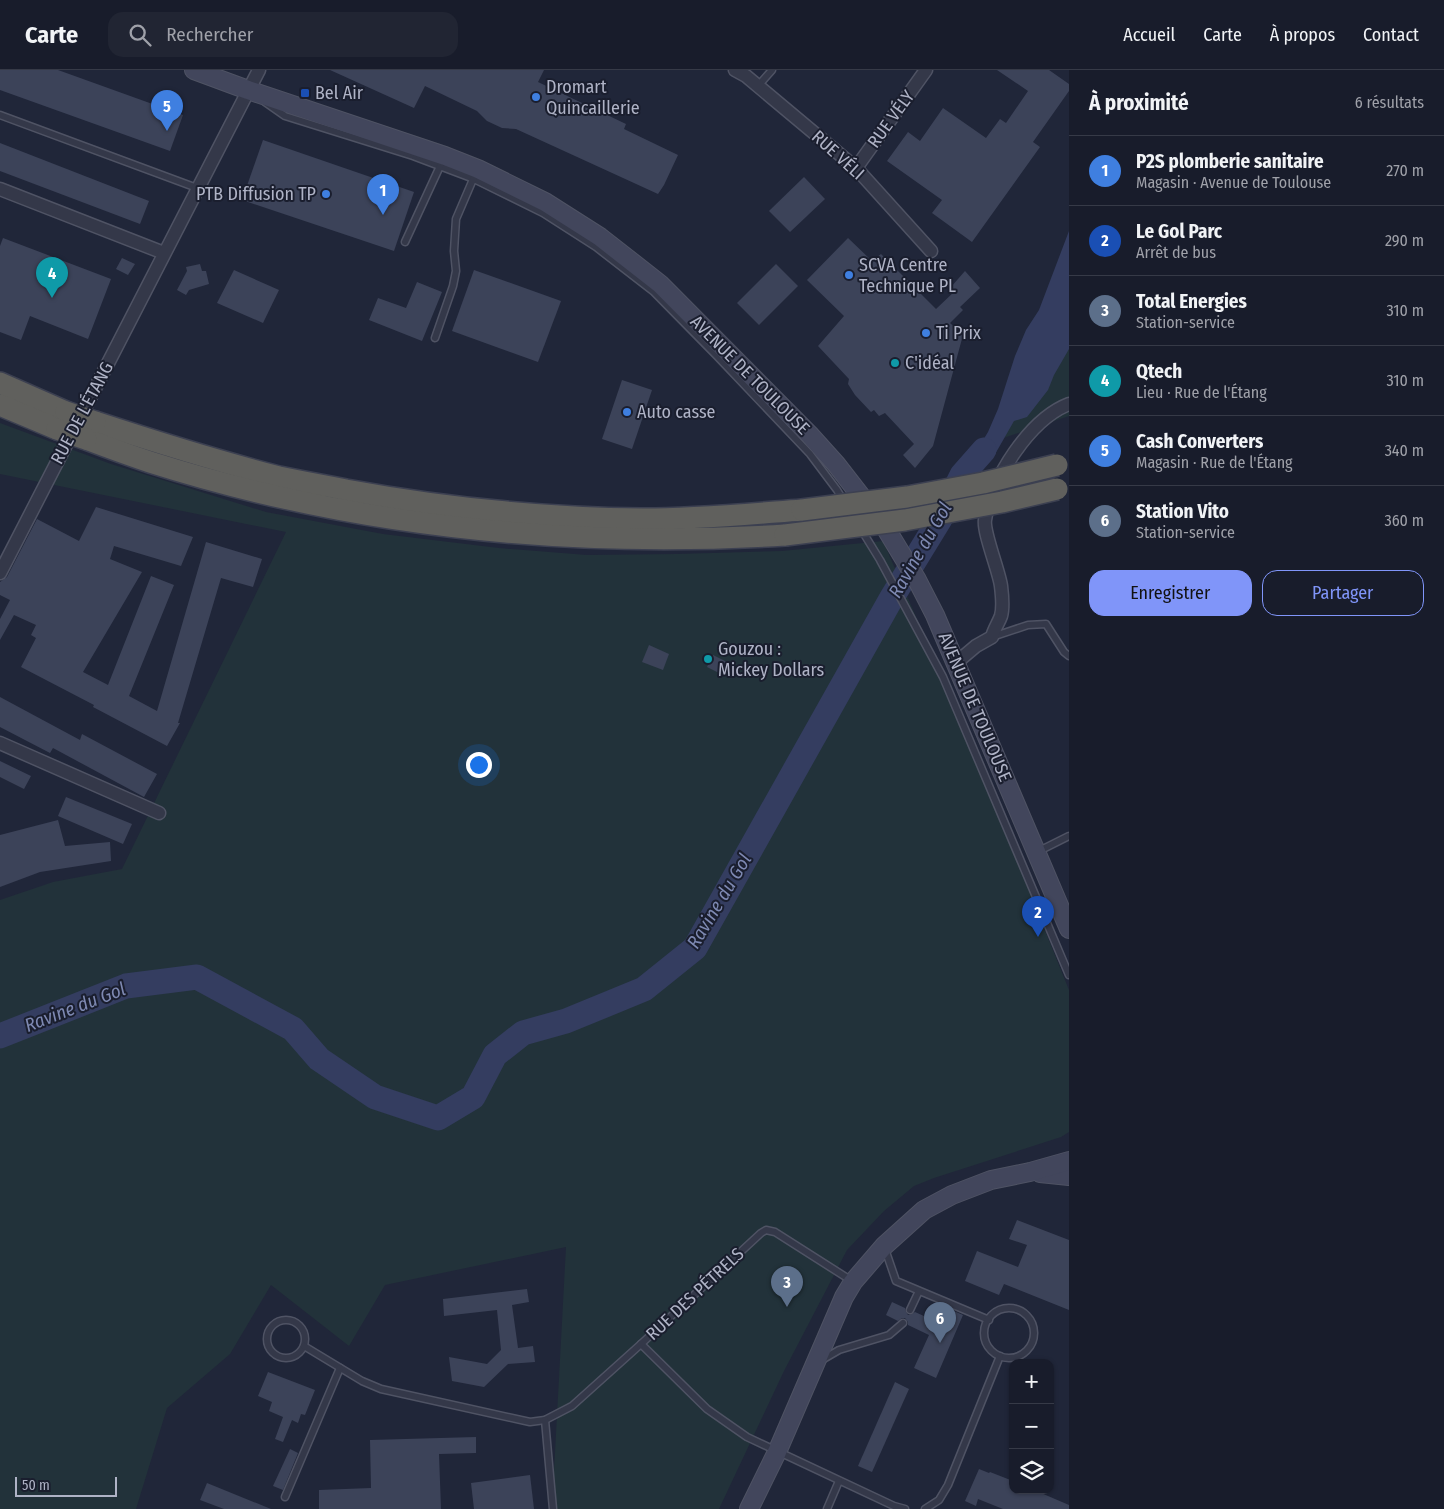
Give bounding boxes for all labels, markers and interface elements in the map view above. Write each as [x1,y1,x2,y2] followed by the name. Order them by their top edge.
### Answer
[108,12,458,57] search box
[25,21,78,49] text: Carte
[126,21,154,49] icon: search
[166,23,253,46] text: Rechercher
[1123,24,1175,46] text: Accueil
[1203,24,1242,46] text: Carte
[1270,24,1335,46] text: À propos
[1363,24,1419,46] text: Contact
[546,76,640,119] place label: Dromart Quincaillerie
[315,82,364,104] place label: Bel Air
[862,85,919,152] street label: RUE VÉLY
[299,87,311,99] marker: Bel Air
[151,90,183,131] pin: 5
[1089,90,1189,116] text: À proximité
[530,91,542,103] marker: Dromart Quincaillerie
[1355,93,1424,112] text: 6 résultats
[807,125,870,184] street label: RUE VÉLI
[1136,150,1324,173] text: P2S plomberie sanitaire
[1102,161,1108,180] text: 1
[1386,161,1424,180] text: 270 m
[1136,173,1331,192] text: Magasin · Avenue de Toulouse
[367,174,399,215] pin: 1
[196,183,316,205] place label: PTB Diffusion TP
[320,188,332,200] marker: PTB Diffusion TP
[1136,220,1222,243] text: Le Gol Parc
[1101,231,1109,250] text: 2
[1385,231,1424,250] text: 290 m
[1136,243,1216,262] text: Arrêt de bus
[859,254,956,297] place label: SCVA Centre Technique PL
[36,257,68,298] pin: 4
[843,269,855,281] marker: SCVA Centre Technique PL
[1136,290,1247,313] text: Total Energies
[1101,301,1109,320] text: 3
[1387,301,1424,320] text: 310 m
[686,311,814,439] street label: AVENUE DE TOULOUSE
[1136,313,1235,332] text: Station-service
[936,322,981,344] place label: Ti Prix
[920,327,932,339] marker: Ti Prix
[905,352,954,374] place label: C'idéal
[889,357,901,369] marker: C'idéal
[45,358,118,468] street label: RUE DE L'ÉTANG
[1136,360,1182,383] text: Qtech
[1101,371,1109,390] text: 4
[1387,371,1424,390] text: 310 m
[1136,383,1267,402] text: Lieu · Rue de l'Étang
[637,401,716,423] place label: Auto casse
[621,406,633,418] marker: Auto casse
[1136,430,1263,453] text: Cash Converters
[1101,441,1109,460] text: 5
[1385,441,1424,460] text: 340 m
[1136,453,1293,472] text: Magasin · Rue de l'Étang
[883,498,957,602] water label: Ravine du Gol
[1136,500,1229,523] text: Station Vito
[1101,511,1109,530] text: 6
[1384,511,1424,530] text: 360 m
[1136,523,1235,542] text: Station-service
[1089,570,1252,616] button: Enregistrer
[1262,570,1424,616] button: Partager
[934,629,1016,785] street label: AVENUE DE TOULOUSE
[718,638,825,681] place label: Gouzou : Mickey Dollars
[702,653,714,665] marker: Gouzou : Mickey Dollars
[466,752,492,778] your location
[682,849,756,953] water label: Ravine du Gol
[1022,896,1054,937] pin: 2
[21,977,129,1037] water label: Ravine du Gol
[641,1242,749,1345] street label: RUE DES PÉTRELS
[771,1266,803,1307] pin: 3
[924,1302,956,1343] pin: 6
[1009,1359,1054,1494] map controls
[1009,1359,1054,1404] button: +
[1009,1404,1054,1449] button: −
[1009,1449,1054,1494] button: layers
[15,1474,118,1497] scale bar
[22,1477,50,1494] text: 50 m

